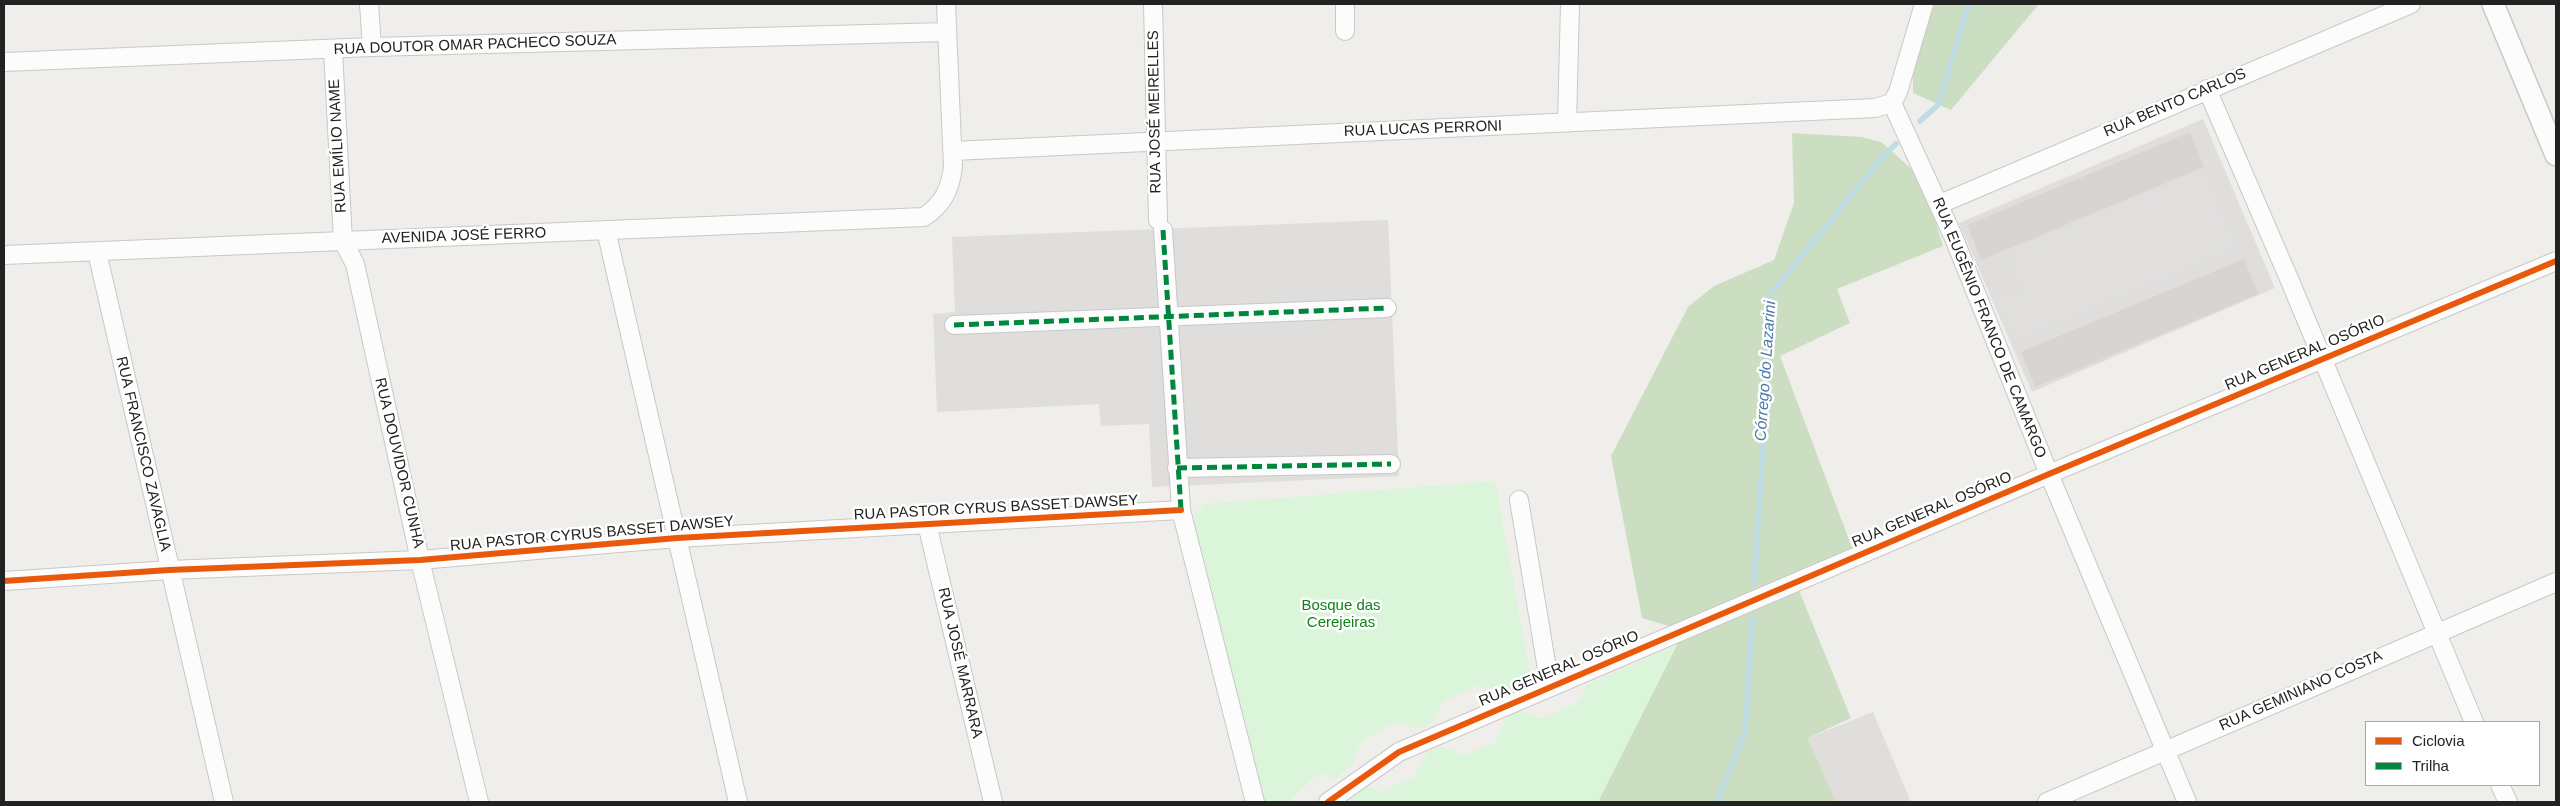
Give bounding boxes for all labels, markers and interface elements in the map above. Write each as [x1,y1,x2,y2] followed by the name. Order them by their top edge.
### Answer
[1145,30,1165,194] street label: RUA JOSÉ MEIRELLES
[333,31,617,59] street label: RUA DOUTOR OMAR PACHECO SOUZA
[2101,65,2249,141] street label: RUA BENTO CARLOS
[326,79,350,213] street label: RUA EMÍLIO NAME
[1344,117,1502,141] street label: RUA LUCAS PERRONI
[1928,195,2050,461] street label: RUA EUGÊNIO FRANCO DE CAMARGO
[381,224,547,248] street label: AVENIDA JOSÉ FERRO
[1752,300,1780,442] water label: Córrego do Lazarini
[2222,311,2388,395] street label: RUA GENERAL OSÓRIO
[112,355,174,553] street label: RUA FRANCISCO ZAVAGLIA
[371,376,427,550] street label: RUA DOUVIDOR CUNHA
[1849,468,2015,552] street label: RUA GENERAL OSÓRIO
[853,492,1139,524] street label: RUA PASTOR CYRUS BASSET DAWSEY
[449,513,735,555] street label: RUA PASTOR CYRUS BASSET DAWSEY
[934,586,986,740] street label: RUA JOSÉ MARRARA
[1301,597,1381,632] park label: Bosque das Cerejeiras
[1476,627,1642,711] street label: RUA GENERAL OSÓRIO
[2217,647,2385,735] street label: RUA GEMINIANO COSTA
[2365,721,2540,786] legend
[2412,732,2465,749] text: Ciclovia
[2412,757,2449,774] text: Trilha

